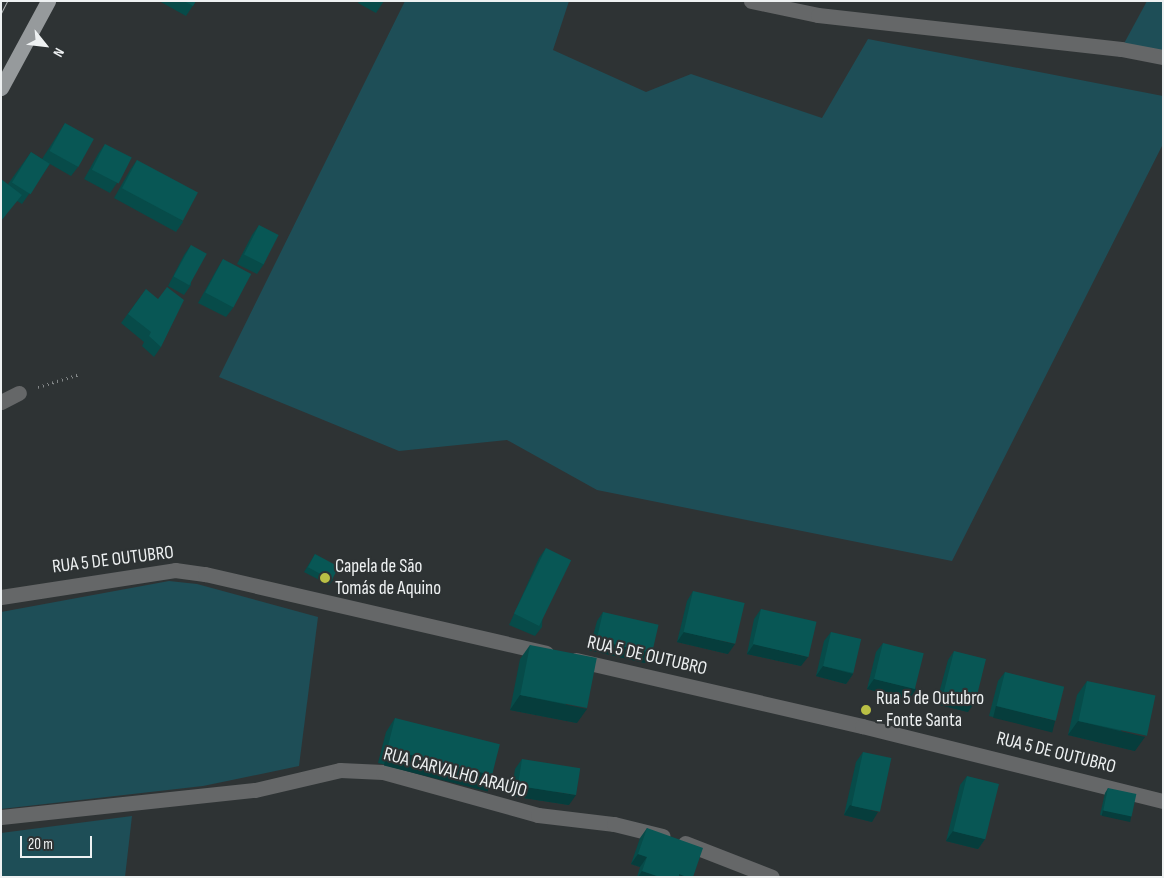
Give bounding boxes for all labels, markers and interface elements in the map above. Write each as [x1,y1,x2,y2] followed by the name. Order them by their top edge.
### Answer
[20,20,70,70] north arrow
[49,45,68,60] text: N
[51,541,175,579] street label: RUA 5 DE OUTUBRO
[335,556,441,600] place label: Capela de São Tomás de Aquino
[319,572,331,584] marker: Capela de São Tomás de Aquino
[585,631,709,681] street label: RUA 5 DE OUTUBRO
[876,688,984,732] place label: Rua 5 de Outubro - Fonte Santa
[860,704,872,716] marker: Rua 5 de Outubro - Fonte Santa
[994,727,1118,779] street label: RUA 5 DE OUTUBRO
[381,743,529,803] street label: RUA CARVALHO ARAÚJO
[22,826,95,858] scale bar
[28,835,53,854] text: 20 m

